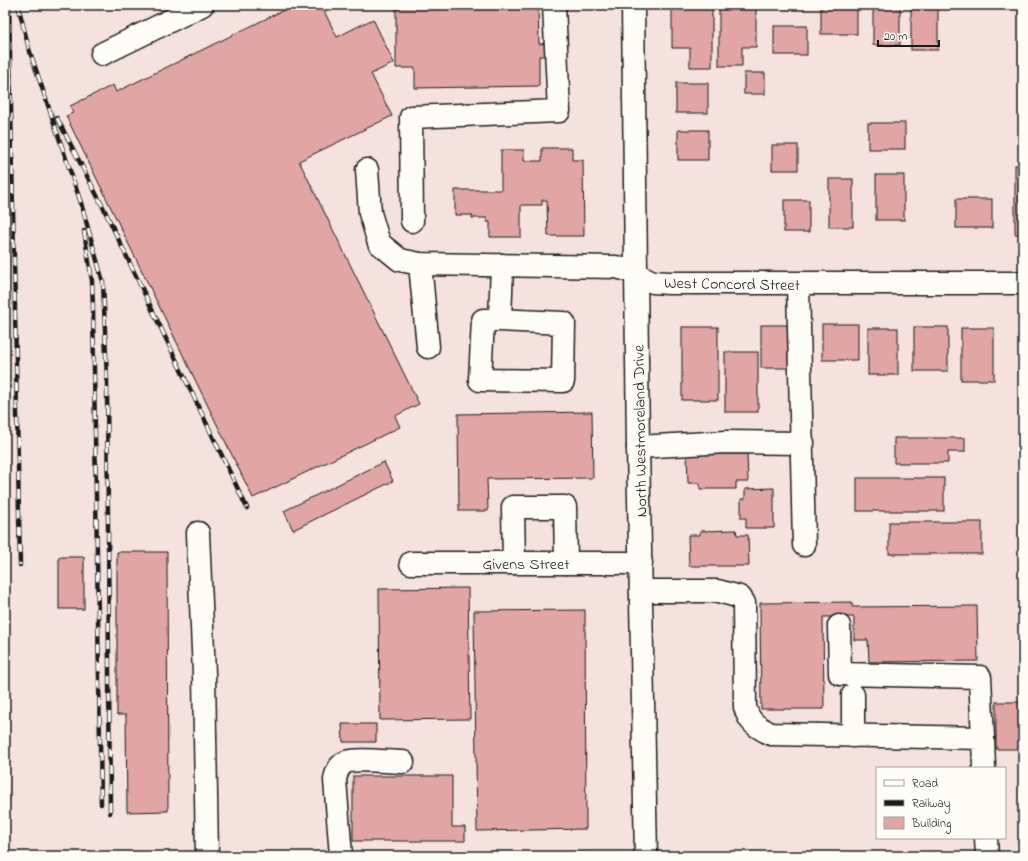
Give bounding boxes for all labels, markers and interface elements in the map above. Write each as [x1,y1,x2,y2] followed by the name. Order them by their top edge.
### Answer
[878,22,939,48] scale bar
[884,28,907,46] text: 20 m
[664,272,801,298] street label: West Concord Street
[627,344,655,517] street label: North Westmoreland Drive
[482,553,570,577] street label: Givens Street
[876,767,1006,839] legend
[912,775,938,793] text: Road
[912,795,951,814] text: Railway
[911,815,951,834] text: Building

